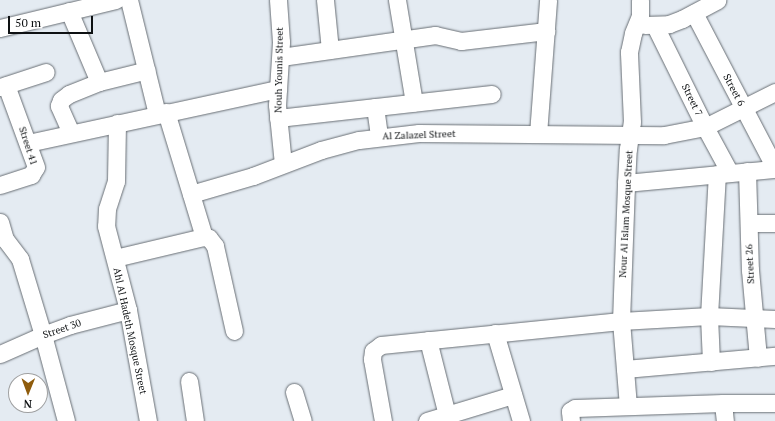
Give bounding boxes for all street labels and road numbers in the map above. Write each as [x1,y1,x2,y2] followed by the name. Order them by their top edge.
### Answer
[272,27,286,113] street label: Nouh Younis Street
[721,72,747,108] street label: Street 6
[679,82,705,118] street label: Street 7
[16,125,40,167] street label: Street 41
[382,128,456,142] street label: Al Zalazel Street
[617,150,635,278] street label: Nour Al Islam Mosque Street
[743,244,757,284] street label: Street 26
[111,267,149,395] street label: Ahl Al Hadeth Mosque Street
[41,317,83,341] street label: Street 30

